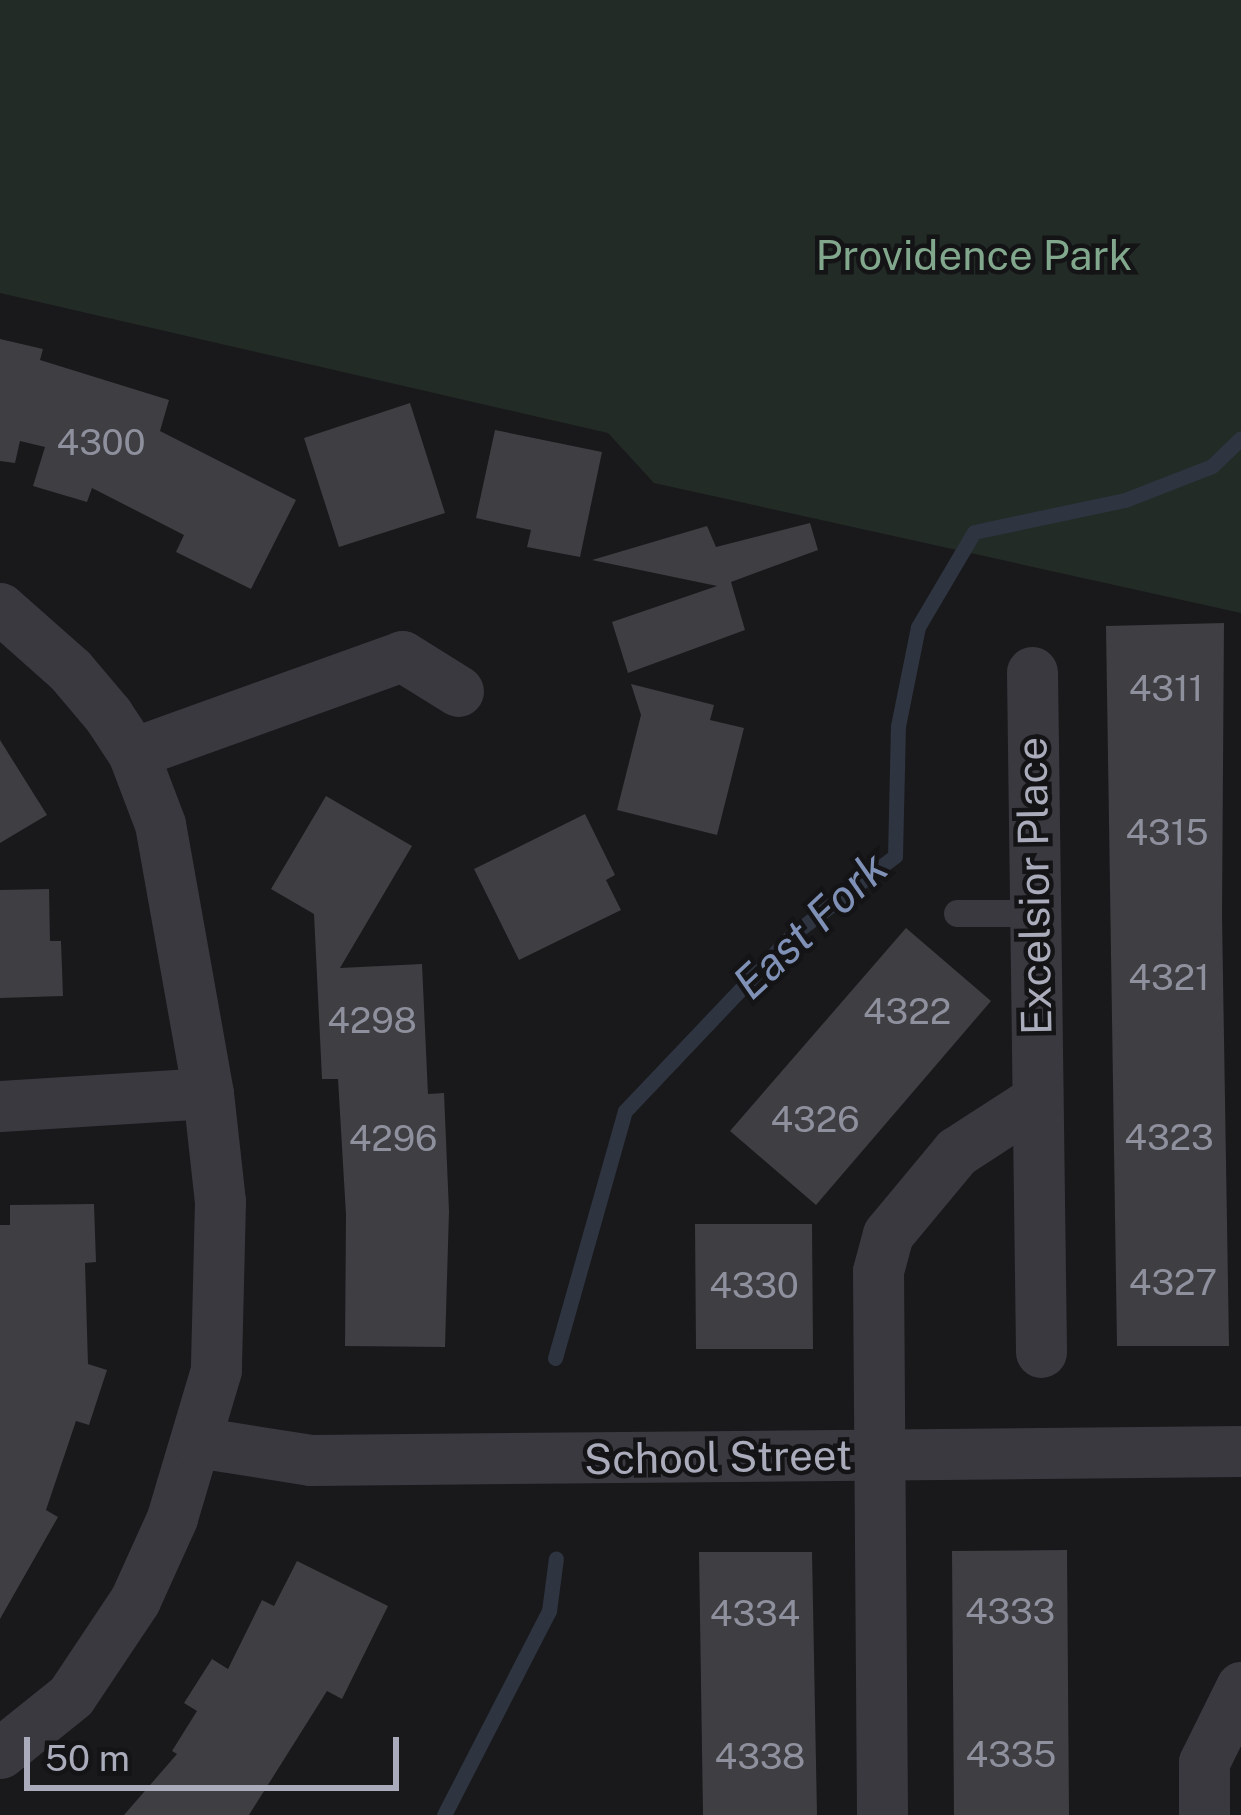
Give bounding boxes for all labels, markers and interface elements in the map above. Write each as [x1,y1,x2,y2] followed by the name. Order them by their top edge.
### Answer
[815,230,1133,280] park label: Providence Park
[57,421,145,465] house number: 4300
[1129,667,1203,711] house number: 4311
[1006,737,1062,1035] street label: Excelsior Place
[1125,811,1209,855] house number: 4315
[722,840,898,1010] water label: East Fork
[1128,956,1210,1000] house number: 4321
[863,990,951,1034] house number: 4322
[327,999,417,1043] house number: 4298
[770,1098,860,1142] house number: 4326
[1124,1116,1214,1160] house number: 4323
[349,1117,437,1161] house number: 4296
[1129,1261,1217,1305] house number: 4327
[709,1264,799,1308] house number: 4330
[584,1429,852,1485] street label: School Street
[965,1590,1055,1634] house number: 4333
[710,1592,800,1636] house number: 4334
[30,1713,405,1787] scale bar
[966,1733,1056,1777] house number: 4335
[715,1735,805,1779] house number: 4338
[45,1737,130,1779] text: 50 m

